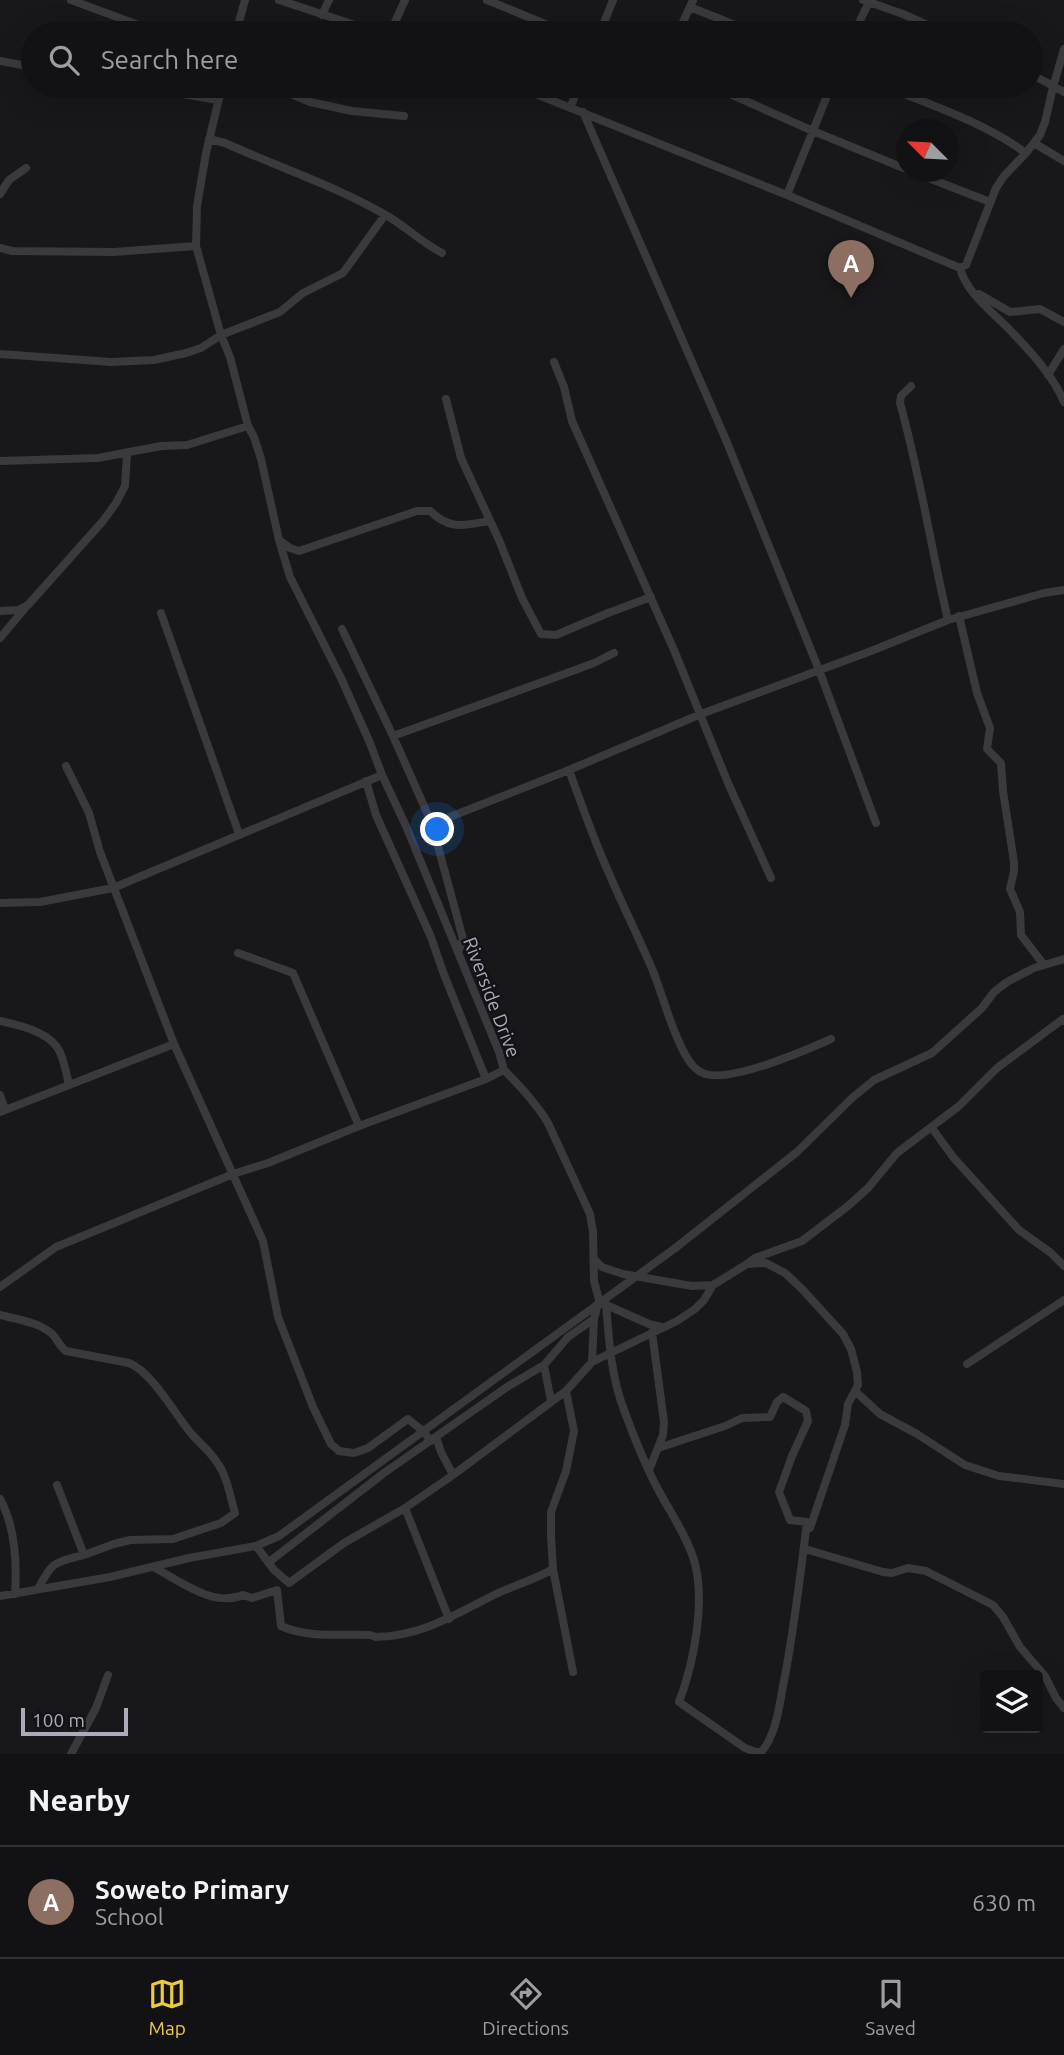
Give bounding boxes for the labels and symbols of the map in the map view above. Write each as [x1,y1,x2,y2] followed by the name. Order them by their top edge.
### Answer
[896,119,959,182] north arrow
[828,240,874,298] pin: A
[420,812,454,846] your location
[459,934,525,1060] street label: Riverside Drive
[21,1705,128,1737] scale bar

